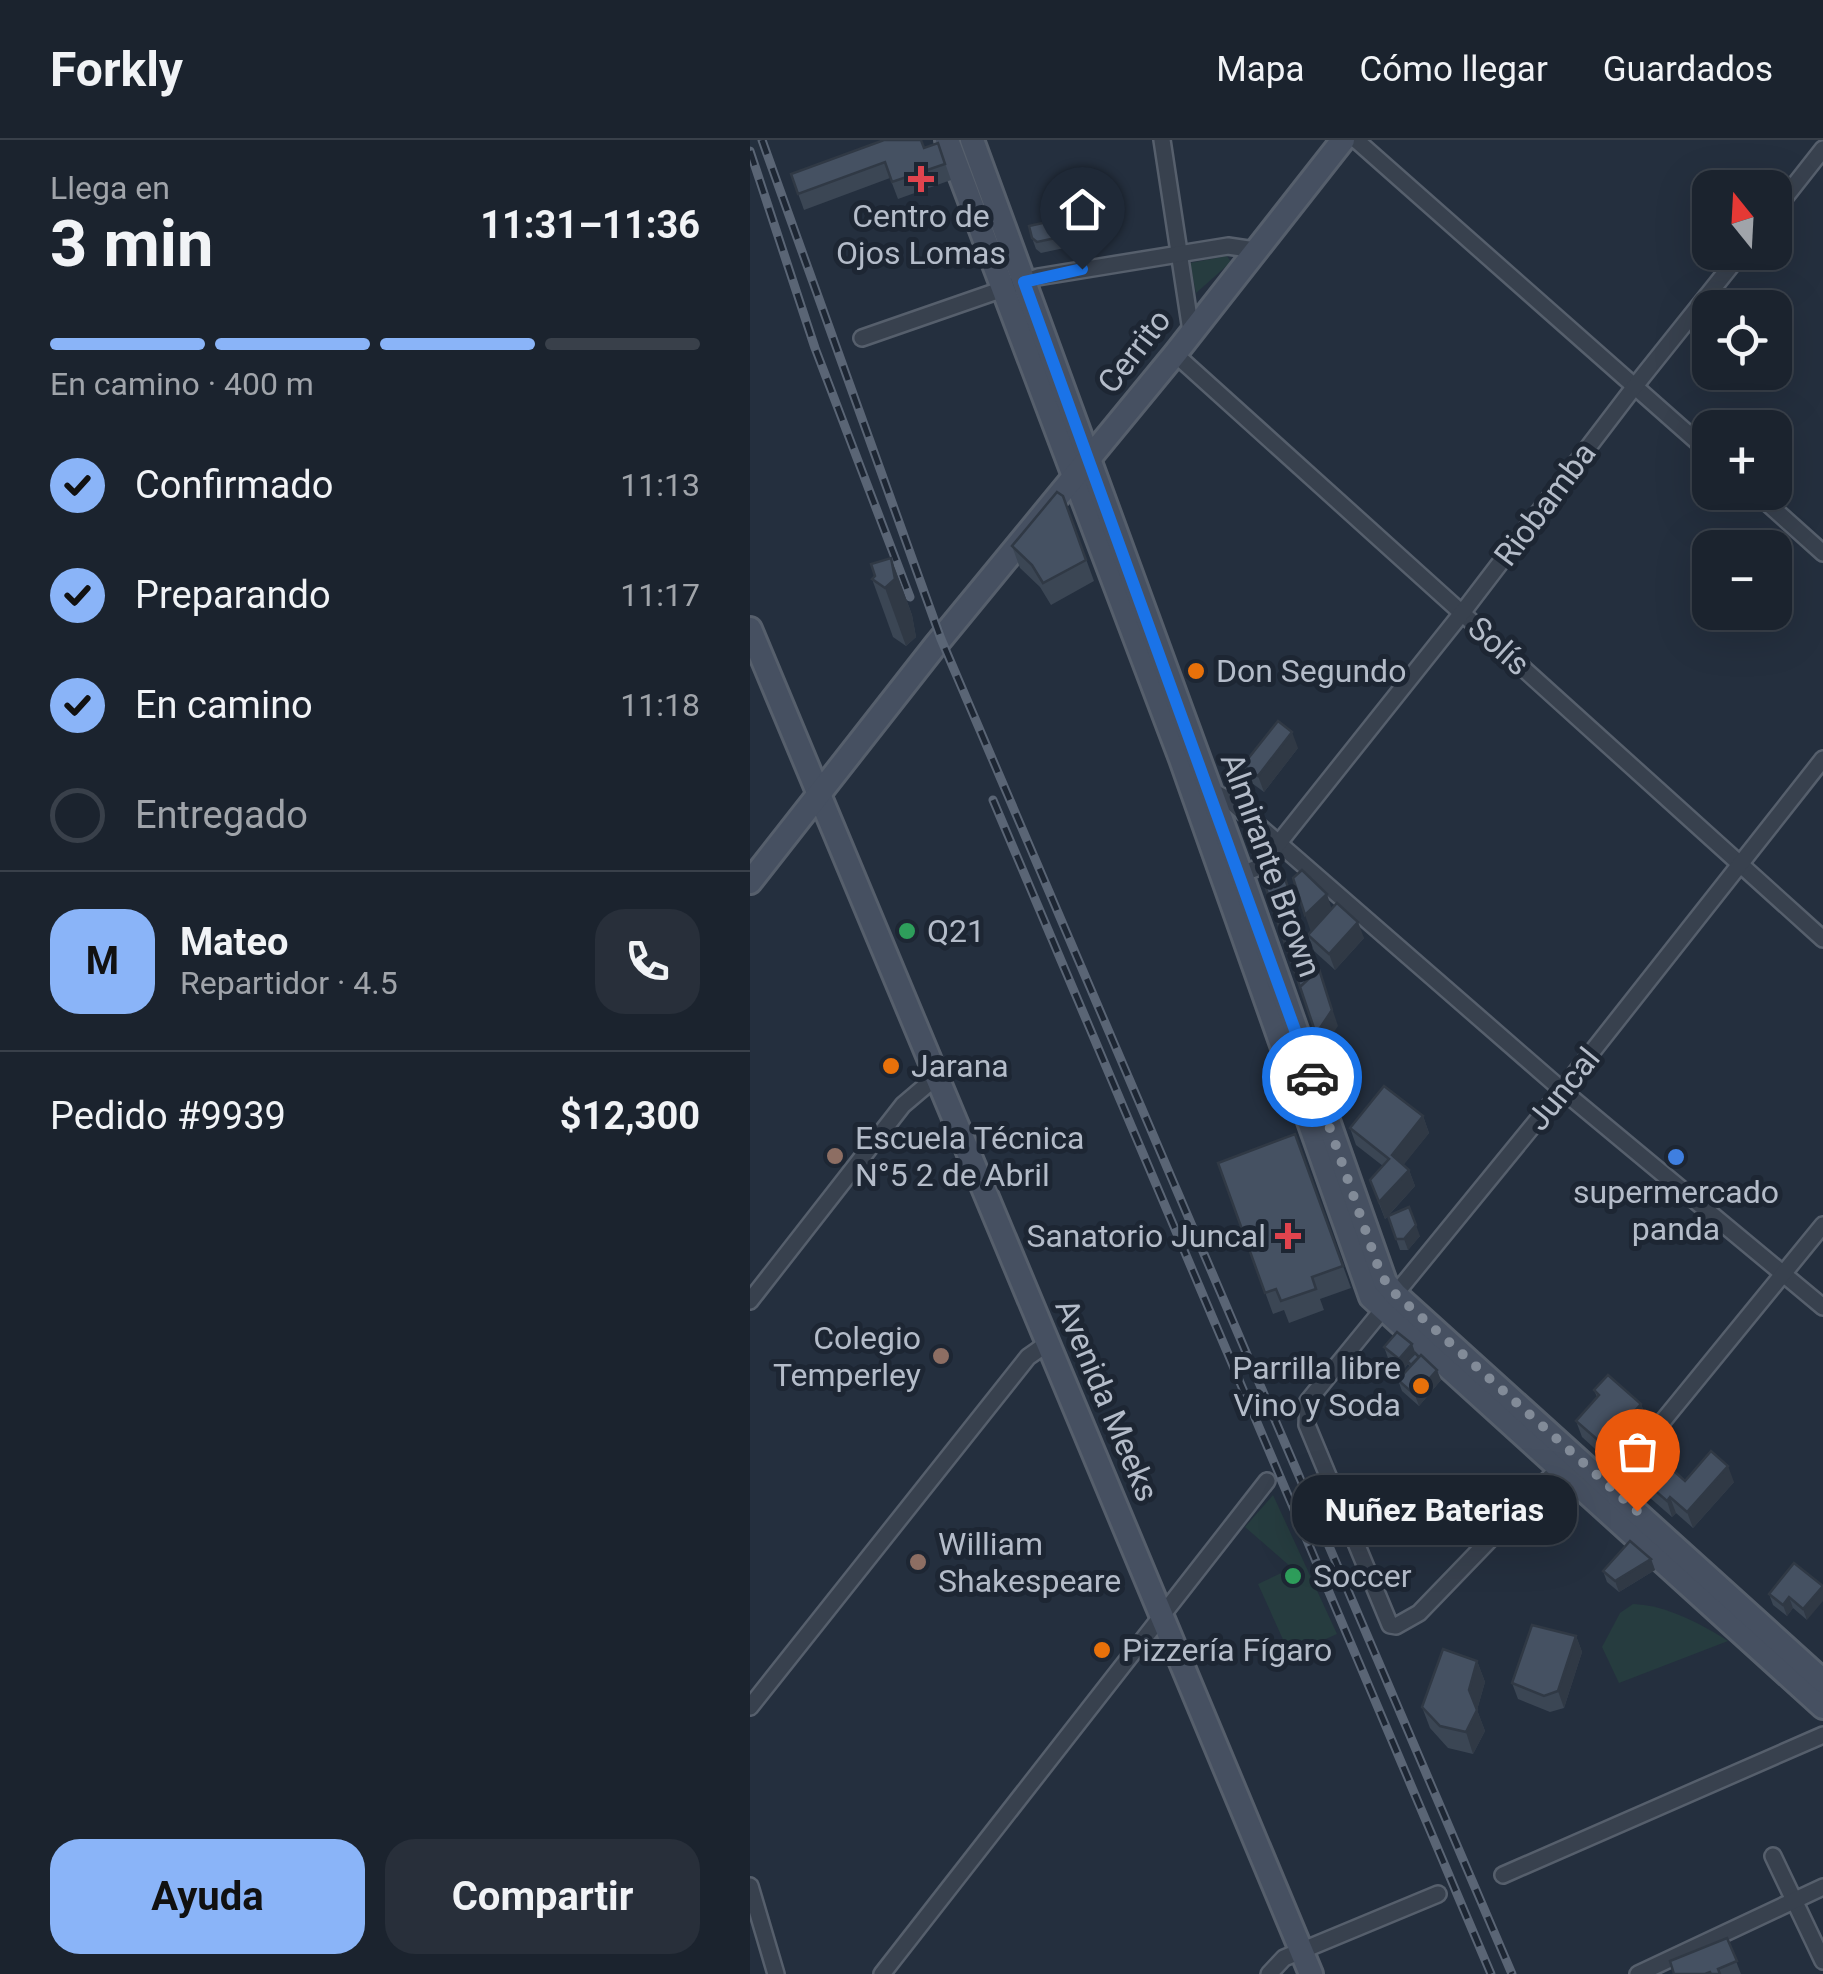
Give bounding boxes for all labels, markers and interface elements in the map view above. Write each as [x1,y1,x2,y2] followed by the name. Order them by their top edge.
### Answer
[50,41,183,98] text: Forkly
[1216,49,1305,90] text: Mapa
[1360,49,1548,90] text: Cómo llegar
[1603,49,1773,90] text: Guardados
[908,166,934,192] marker: Centro de Ojos Lomas
[1040,167,1125,270] pin
[50,169,170,207] text: Llega en
[1692,170,1792,270] north arrow
[1692,170,1792,630] map controls
[1055,182,1110,237] icon: home
[836,197,1006,272] place label: Centro de Ojos Lomas
[480,203,700,247] text: 11:31–11:36
[50,206,213,282] text: 3 min
[1692,290,1792,390] button: locate
[1090,302,1178,400] street label: Cerrito
[50,365,314,403] text: En camino · 400 m
[1692,410,1792,510] button: +
[1486,435,1604,573] street label: Riobamba
[50,458,105,513] icon: check
[135,463,333,507] text: Confirmado
[620,466,700,504] text: 11:13
[1692,530,1792,630] button: −
[50,568,105,623] icon: check
[135,573,331,617] text: Preparando
[620,576,700,614] text: 11:17
[1460,609,1538,683] street label: Solís
[1216,652,1406,690] place label: Don Segundo
[1185,660,1207,682] marker: Don Segundo
[50,678,105,733] icon: check
[135,683,313,727] text: En camino
[620,686,700,724] text: 11:18
[1213,748,1329,982] street label: Almirante Brown
[135,793,308,837] text: Entregado
[595,909,700,1014] button: phone
[927,912,985,950] place label: Q21
[180,920,288,964] text: Mateo
[896,920,918,942] marker: Q21
[86,939,119,983] text: M
[180,964,398,1002] text: Repartidor · 4.5
[1262,1027,1362,1127] courier
[1518,1040,1608,1138] street label: Juncal
[911,1047,1009,1085] place label: Jarana
[1285,1050,1340,1105] icon: car
[880,1055,902,1077] marker: Jarana
[50,1094,286,1138] text: Pedido #9939
[560,1094,700,1138] text: $12,300
[855,1119,1084,1194] place label: Escuela Técnica N°5 2 de Abril
[824,1145,846,1167] marker: Escuela Técnica N°5 2 de Abril
[1665,1146,1687,1168] marker: supermercado panda
[1573,1173,1779,1248] place label: supermercado panda
[1026,1217,1266,1255] place label: Sanatorio Juncal
[1275,1223,1301,1249] marker: Sanatorio Juncal
[1047,1293,1167,1507] street label: Avenida Meeks
[773,1319,921,1394] place label: Colegio Temperley
[930,1345,952,1367] marker: Colegio Temperley
[1232,1349,1401,1424] place label: Parrilla libre Vino y Soda
[1410,1375,1432,1397] marker: Parrilla libre Vino y Soda
[1595,1409,1680,1512] pin
[1610,1424,1665,1479] icon: bag
[1292,1476,1577,1546] callout: Nuñez Baterias
[1325,1491,1544,1529] text: Nuñez Baterias
[938,1525,1121,1600] place label: William Shakespeare
[907,1551,929,1573] marker: William Shakespeare
[1313,1557,1412,1595] place label: Soccer
[1282,1565,1304,1587] marker: Soccer
[1122,1631,1332,1669] place label: Pizzería Fígaro
[1091,1639,1113,1661] marker: Pizzería Fígaro
[50,1839,365,1954] button: Ayuda
[385,1839,700,1954] button: Compartir

